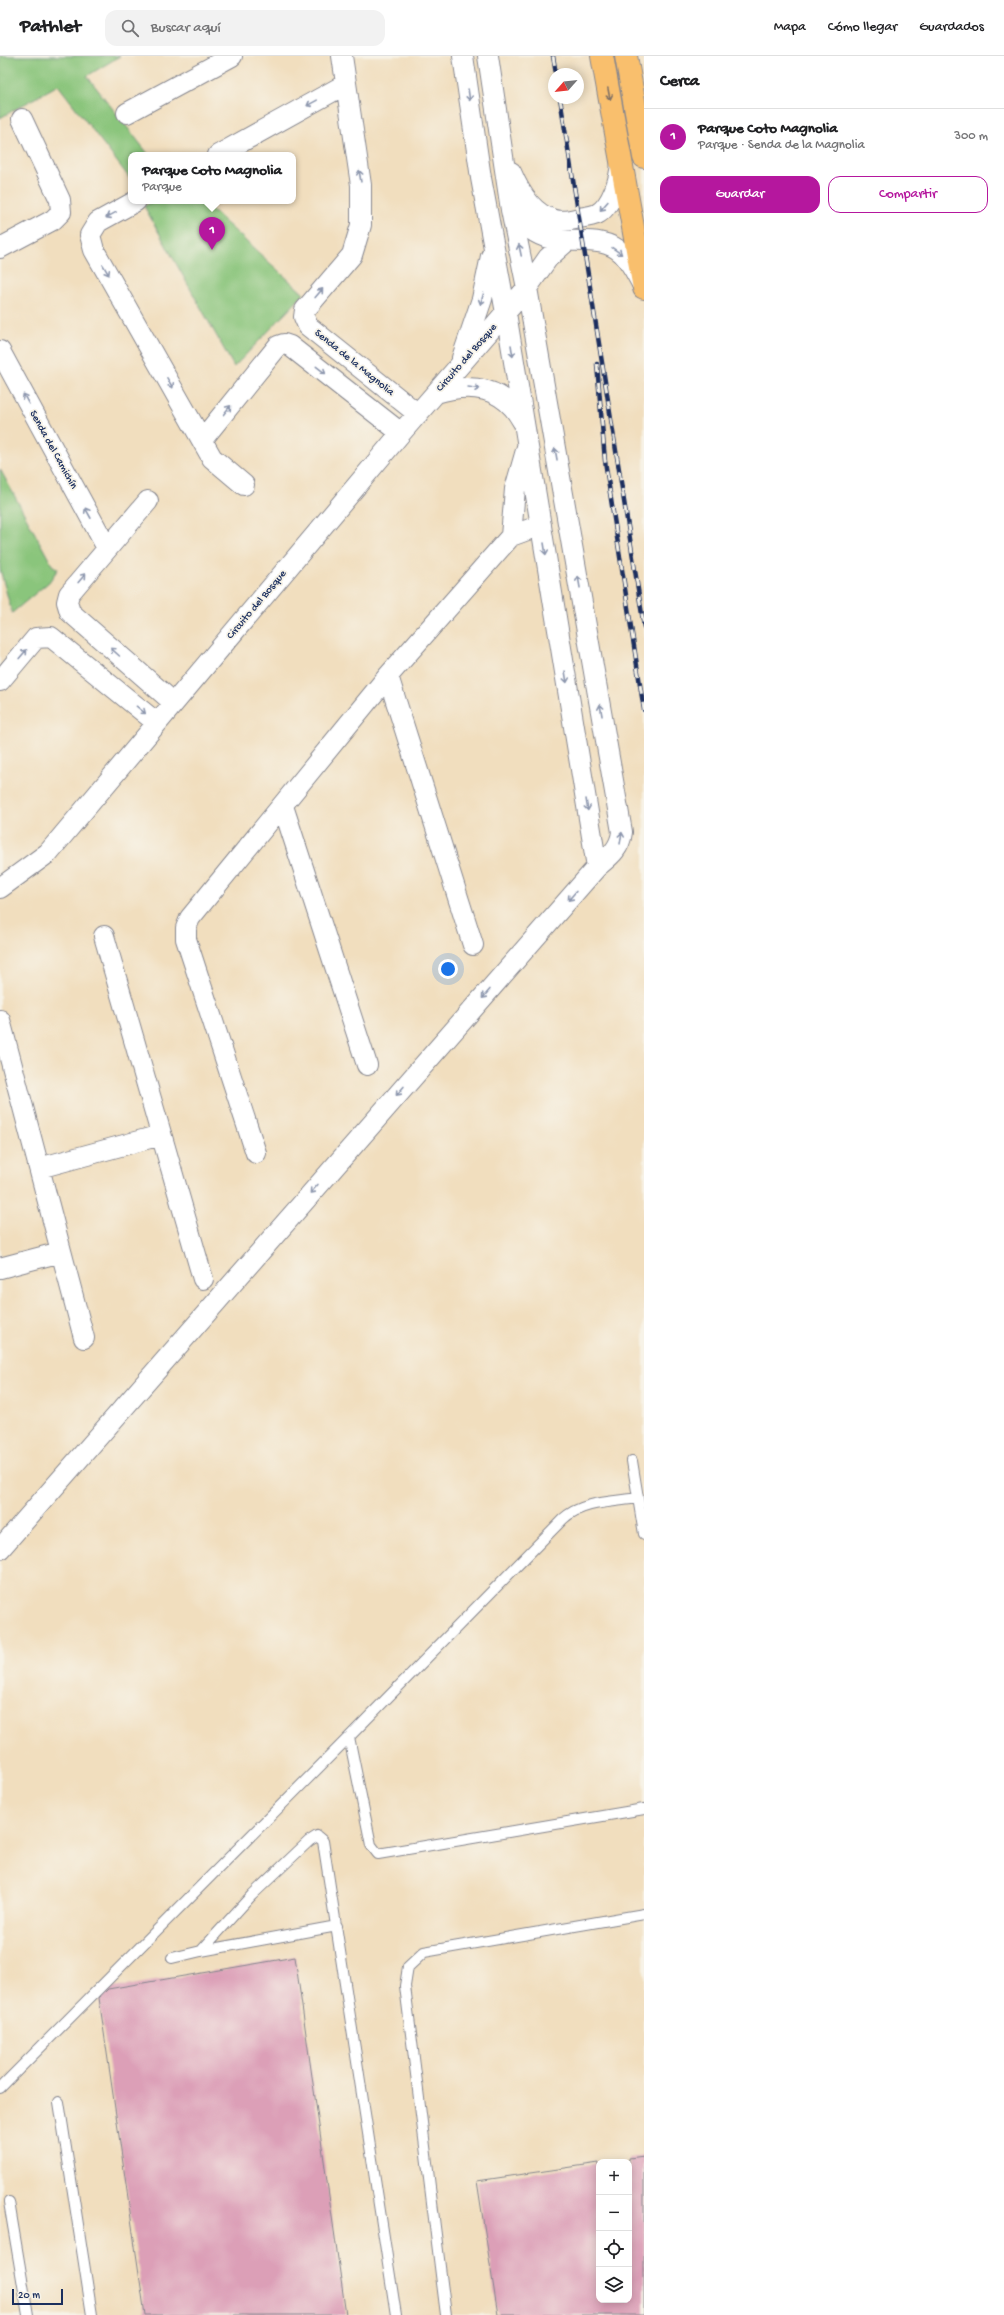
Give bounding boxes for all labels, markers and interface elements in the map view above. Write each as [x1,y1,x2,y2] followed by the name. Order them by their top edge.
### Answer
[105,10,385,46] search box
[20,16,81,39] text: Pathlet
[119,17,141,39] icon: search
[151,19,221,37] text: Buscar aquí
[774,19,806,36] text: Mapa
[828,19,897,36] text: Cómo llegar
[919,19,984,36] text: Guardados
[548,68,584,104] north arrow
[660,72,699,92] text: Cerca
[606,87,614,100] one-way arrow
[465,88,473,101] one-way arrow
[306,99,318,107] one-way arrow
[698,120,838,138] text: Parque Coto Magnolia
[670,129,676,144] text: 1
[954,129,988,144] text: 300 m
[698,138,865,153] text: Parque · Senda de la Magnolia
[128,152,296,204] popup
[142,162,282,180] text: Parque Coto Magnolia
[356,170,364,183] one-way arrow
[660,176,820,213] button: Guardar
[828,176,988,213] button: Compartir
[142,180,182,195] text: Parque
[600,200,609,211] one-way arrow
[105,212,117,220] one-way arrow
[199,217,225,250] pin: 1
[515,244,523,257] one-way arrow
[612,247,623,255] one-way arrow
[102,264,110,276] one-way arrow
[315,288,324,298] one-way arrow
[478,292,485,305] one-way arrow
[434,321,500,394] street label: Circuito del Bosque
[312,327,397,399] street label: Senda de la Magnolia
[509,344,517,357] one-way arrow
[315,366,326,374] one-way arrow
[167,377,174,389] one-way arrow
[467,384,480,392] one-way arrow
[22,393,29,405] one-way arrow
[223,404,231,415] one-way arrow
[26,409,80,492] street label: Senda del Camichín
[552,447,560,460] one-way arrow
[84,508,92,520] one-way arrow
[541,542,549,555] one-way arrow
[225,568,290,642] street label: Circuito del Bosque
[77,573,86,584] one-way arrow
[574,576,582,589] one-way arrow
[109,647,120,656] one-way arrow
[18,649,27,659] one-way arrow
[562,670,570,683] one-way arrow
[597,704,605,717] one-way arrow
[135,706,146,714] one-way arrow
[583,798,591,811] one-way arrow
[617,832,625,845] one-way arrow
[567,891,576,901] one-way arrow
[438,959,458,979] your location
[481,988,490,999] one-way arrow
[395,1086,404,1096] one-way arrow
[309,1183,318,1194] one-way arrow
[596,2159,632,2303] map controls
[596,2159,632,2195] button: +
[596,2195,632,2231] button: −
[596,2231,632,2267] button: locate
[596,2267,632,2303] button: layers
[12,2287,63,2306] scale bar
[18,2290,40,2302] text: 20 m

